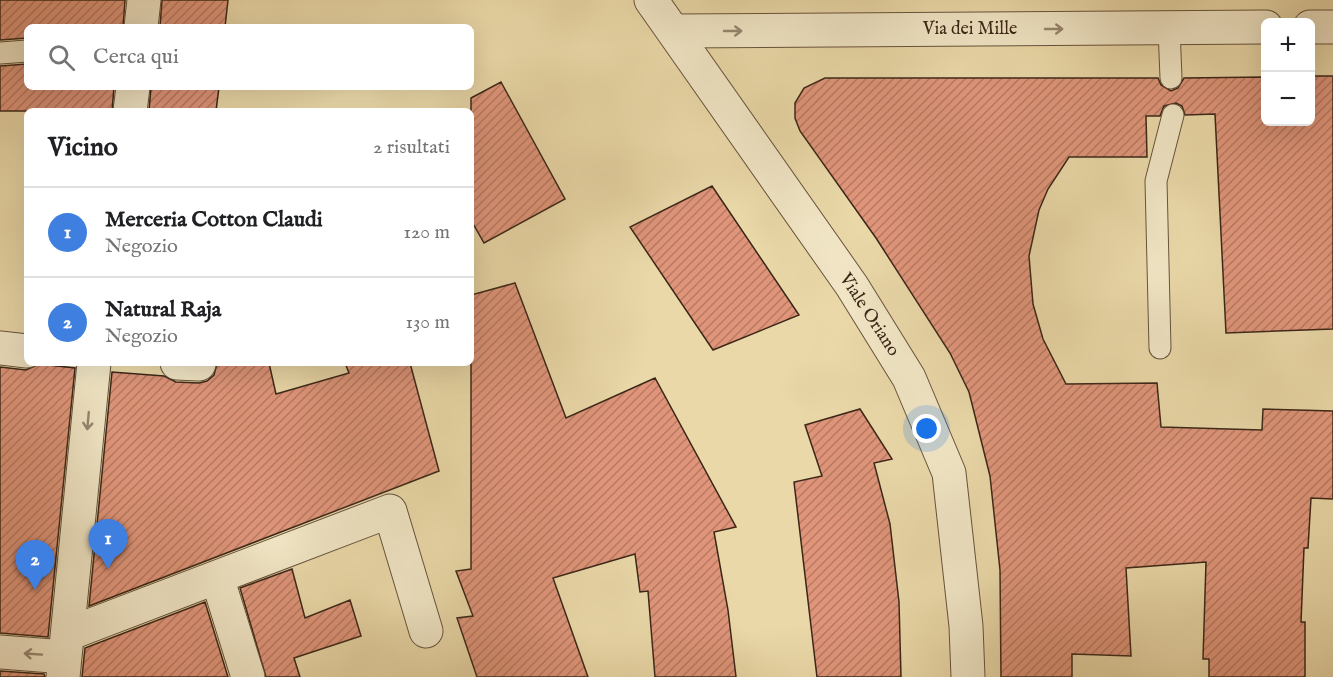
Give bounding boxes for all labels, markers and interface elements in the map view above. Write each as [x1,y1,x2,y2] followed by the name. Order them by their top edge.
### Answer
[922,18,1017,41] street label: Via dei Mille
[1261,18,1315,126] map controls
[1261,18,1315,72] button: +
[1044,23,1064,35] one-way arrow
[24,24,474,90] search box
[723,25,743,37] one-way arrow
[45,41,78,74] icon: search
[93,43,179,71] text: Cerca qui
[1261,72,1315,126] button: −
[48,131,118,164] text: Vicino
[373,135,450,160] text: 2 risultati
[105,206,323,234] text: Merceria Cotton Claudi
[64,220,71,245] text: 1
[404,220,450,245] text: 120 m
[105,234,178,259] text: Negozio
[833,268,905,361] street label: Viale Oriano
[105,296,221,324] text: Natural Raja
[63,310,72,335] text: 2
[405,310,450,335] text: 130 m
[105,324,178,349] text: Negozio
[82,411,93,431] one-way arrow
[912,414,941,443] your location
[88,520,128,569] pin: 1
[15,540,54,590] pin: 2
[23,649,43,660] one-way arrow

